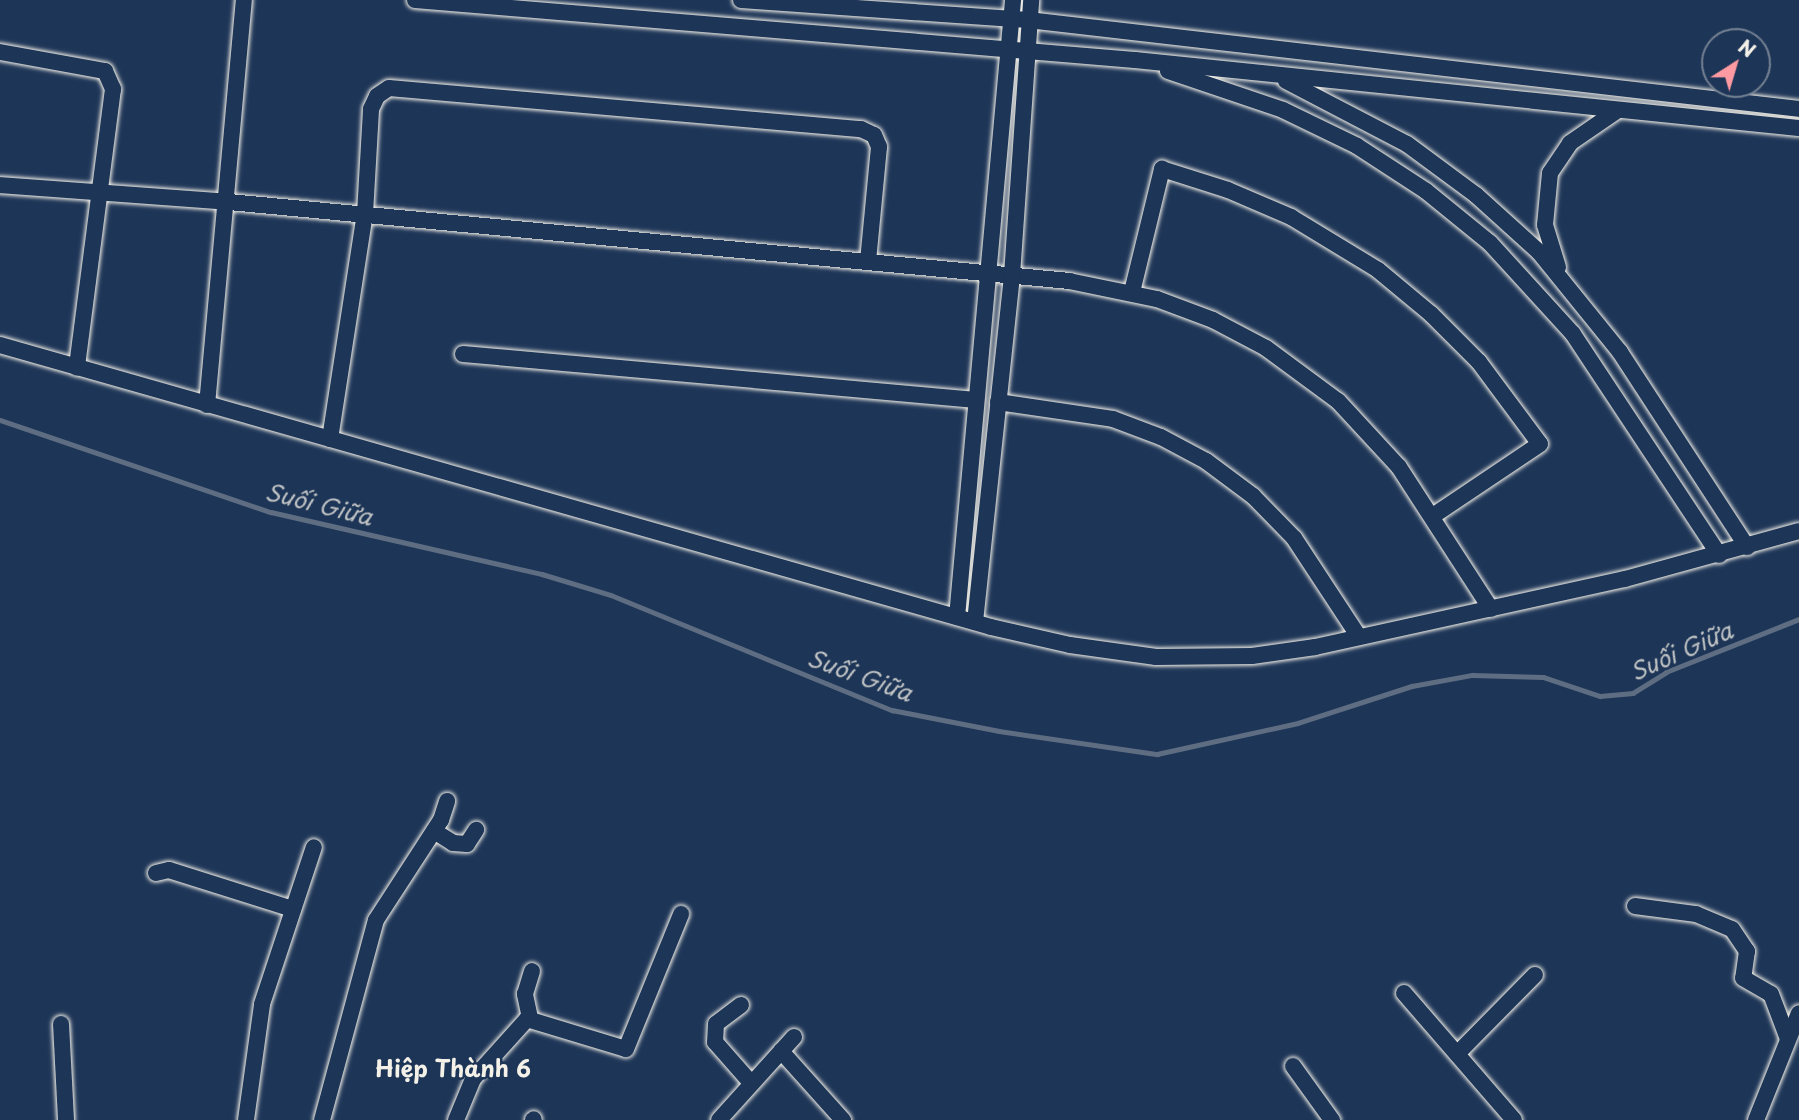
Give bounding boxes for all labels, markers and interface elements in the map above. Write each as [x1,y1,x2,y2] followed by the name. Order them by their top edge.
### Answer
[1701,28,1771,98] north arrow
[1733,32,1762,64] text: N
[263,477,375,531] water label: Suối Giữa
[1625,616,1737,686] water label: Suối Giữa
[804,643,916,707] water label: Suối Giữa
[374,1054,532,1082] district label: Hiệp Thành 6

